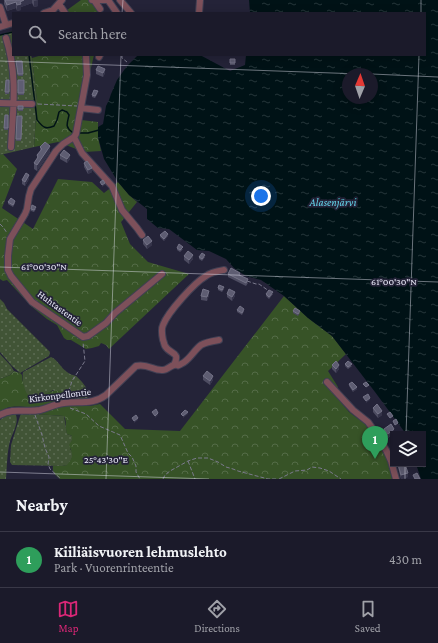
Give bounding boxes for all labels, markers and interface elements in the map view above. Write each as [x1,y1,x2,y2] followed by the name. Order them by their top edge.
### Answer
[12,12,426,56] search box
[26,23,48,45] icon: search
[58,26,127,42] text: Search here
[342,68,378,104] north arrow
[251,186,271,206] your location
[309,196,356,209] water label: Alasenjärvi
[21,261,67,272] text: 61°00'30"N
[371,276,417,287] text: 61°00'30"N
[36,288,85,328] street label: Huhtastentie
[28,386,92,404] street label: Kirkonpellontie
[362,426,388,459] pin: 1
[390,431,426,467] map controls
[390,431,426,467] button: layers
[84,454,129,465] text: 25°43'30"E
[16,496,68,515] text: Nearby
[54,544,227,560] text: Kiiliäisvuoren lehmuslehto
[27,552,31,567] text: 1
[389,552,422,567] text: 430 m
[54,560,174,575] text: Park · Vuorenrinteentie
[57,598,79,634] tab: Map
[194,598,240,634] tab: Directions
[355,598,381,634] tab: Saved

